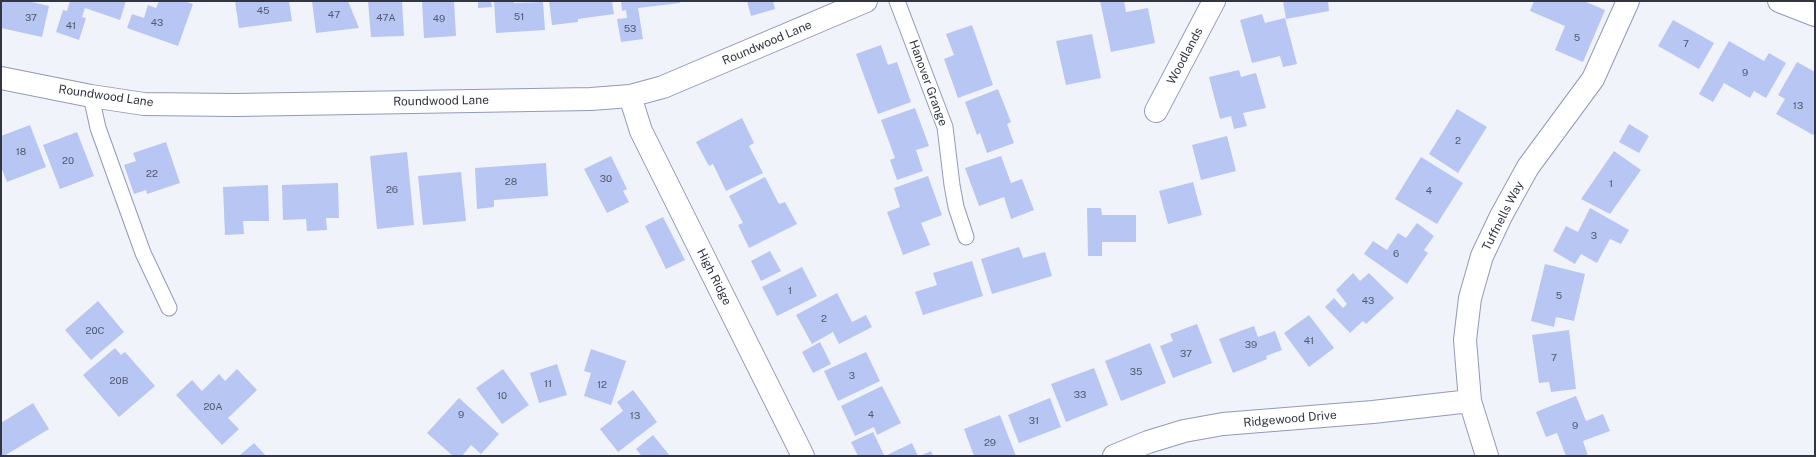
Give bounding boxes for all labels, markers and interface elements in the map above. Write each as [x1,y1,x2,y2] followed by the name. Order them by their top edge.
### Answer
[257,5,269,17] house number: 45
[328,9,340,21] house number: 47
[514,11,524,23] house number: 51
[25,12,37,24] house number: 37
[376,12,396,24] house number: 47A
[433,13,445,25] house number: 49
[151,17,163,29] house number: 43
[720,18,814,68] street label: Roundwood Lane
[66,20,76,32] house number: 41
[624,23,636,35] house number: 53
[1164,25,1206,87] street label: Woodlands
[1574,32,1580,44] house number: 5
[906,38,950,128] street label: Hanover Grange
[1683,38,1689,50] house number: 7
[1742,67,1748,79] house number: 9
[58,82,154,110] street label: Roundwood Lane
[393,93,489,109] street label: Roundwood Lane
[1793,100,1803,112] house number: 13
[1455,135,1461,147] house number: 2
[16,146,26,158] house number: 18
[62,155,74,167] house number: 20
[146,168,158,180] house number: 22
[600,173,612,185] house number: 30
[505,176,517,188] house number: 28
[1609,178,1613,190] house number: 1
[1479,179,1527,253] street label: Tuffnells Way
[386,184,398,196] house number: 26
[1426,185,1432,197] house number: 4
[1591,230,1597,242] house number: 3
[694,246,734,308] street label: High Ridge
[1393,248,1399,260] house number: 6
[788,285,792,297] house number: 1
[1556,290,1562,302] house number: 5
[1362,295,1374,307] house number: 43
[821,313,827,325] house number: 2
[86,325,104,337] house number: 20C
[1304,335,1314,347] house number: 41
[1245,339,1257,351] house number: 39
[1180,348,1192,360] house number: 37
[1551,352,1557,364] house number: 7
[1130,366,1142,378] house number: 35
[849,370,855,382] house number: 3
[110,375,128,387] house number: 20B
[544,378,552,390] house number: 11
[597,379,607,391] house number: 12
[1074,389,1086,401] house number: 33
[497,390,507,402] house number: 10
[203,401,223,413] house number: 20A
[1243,408,1337,430] street label: Ridgewood Drive
[458,409,464,421] house number: 9
[868,409,874,421] house number: 4
[630,410,640,422] house number: 13
[1029,415,1039,427] house number: 31
[1572,420,1578,432] house number: 9
[984,437,996,449] house number: 29

